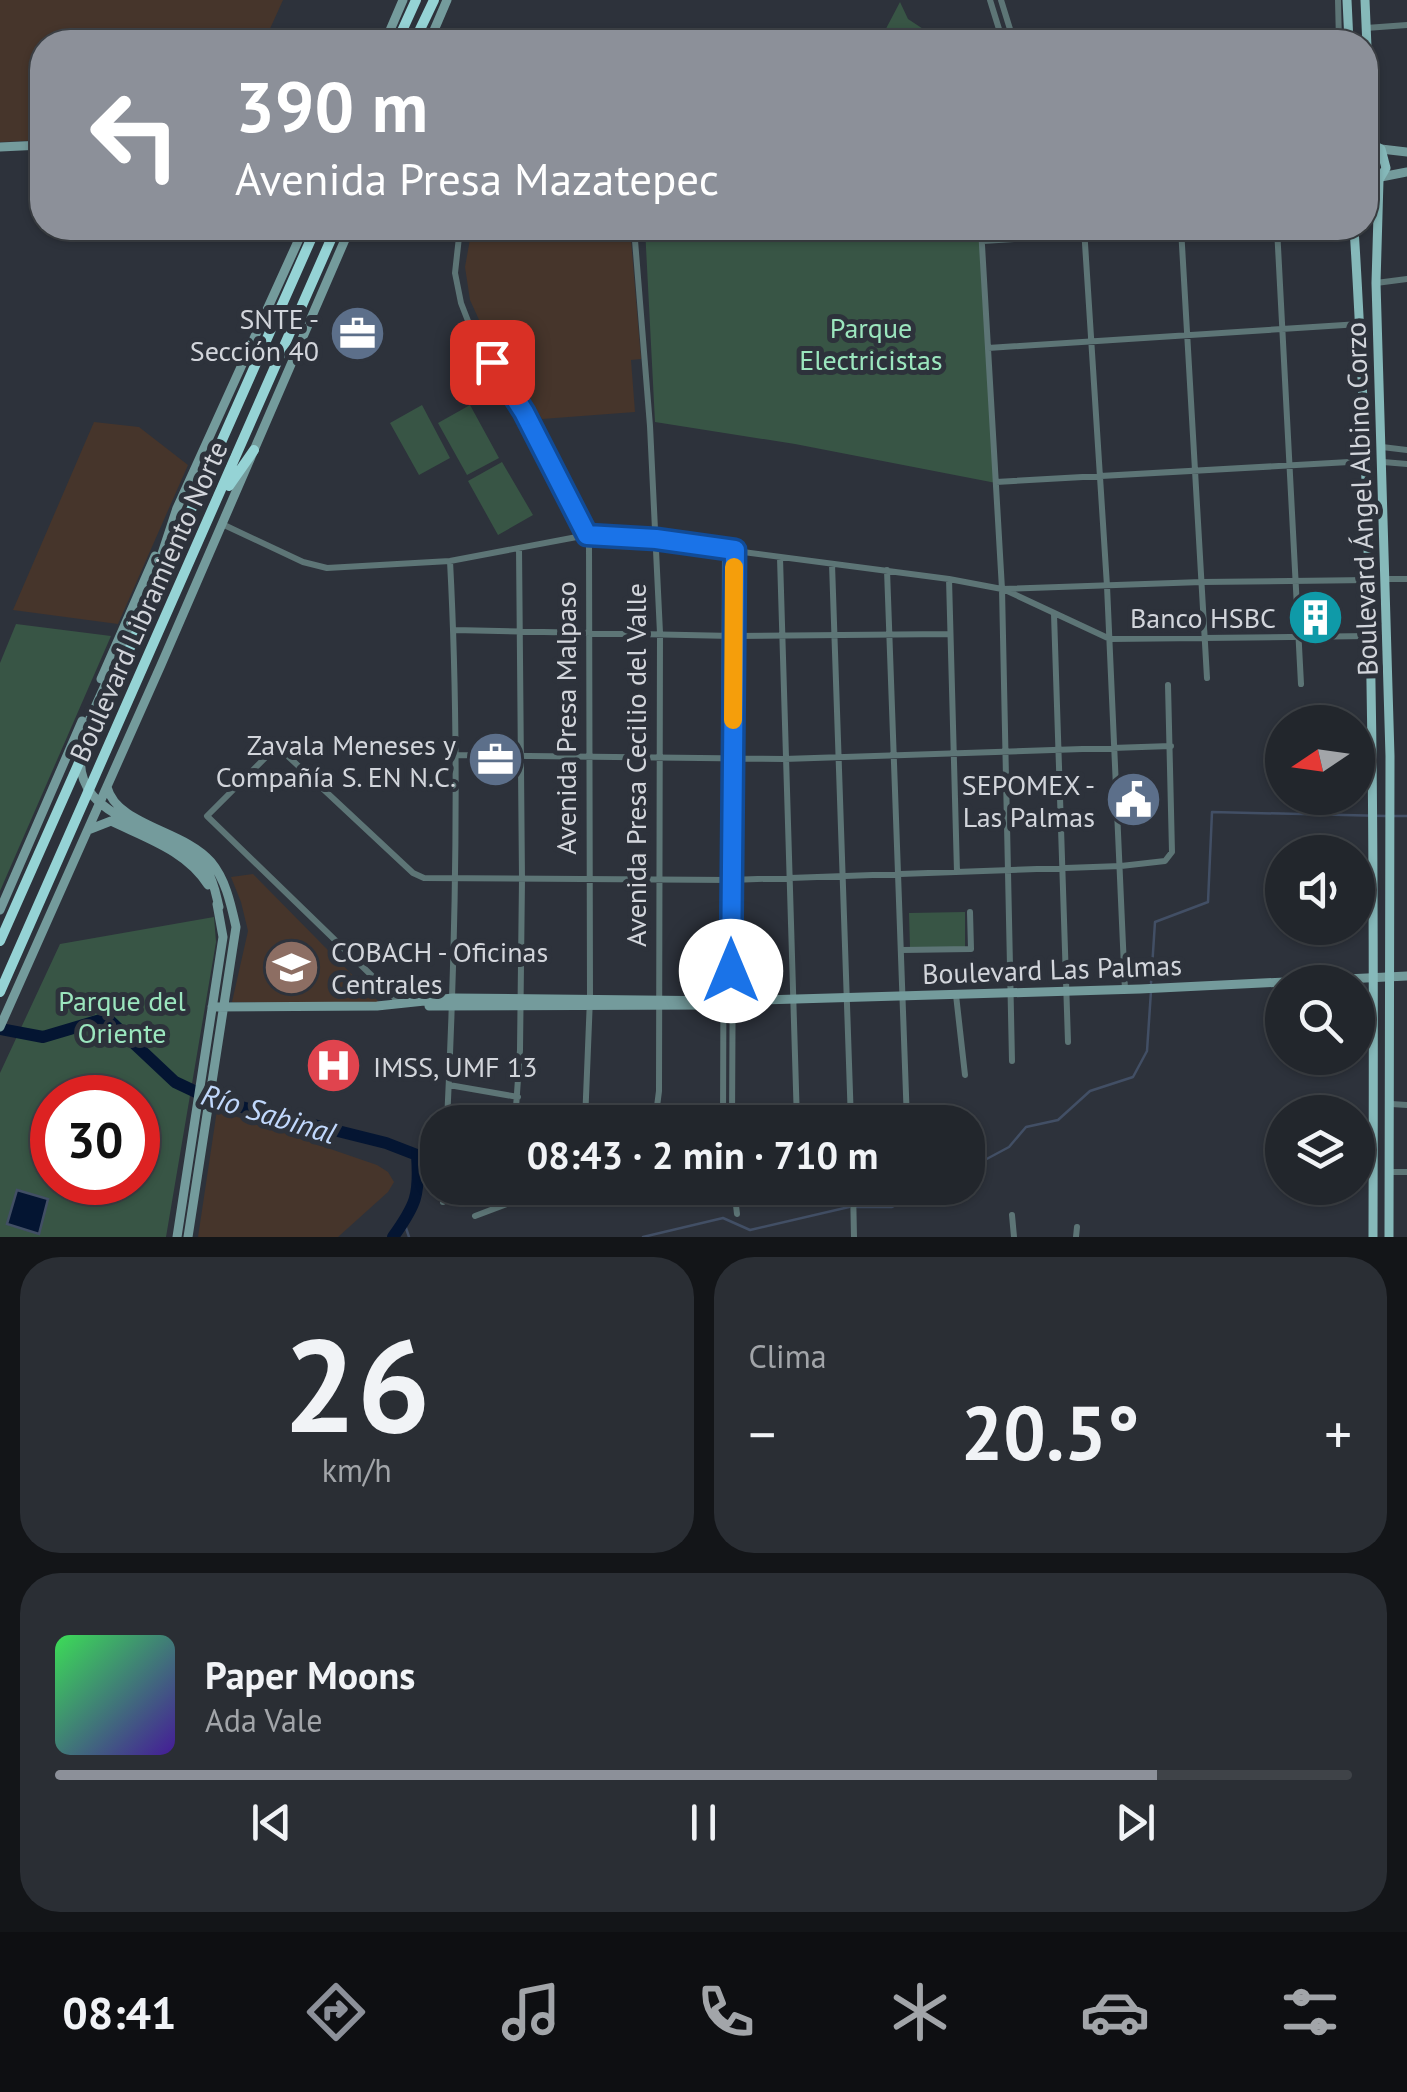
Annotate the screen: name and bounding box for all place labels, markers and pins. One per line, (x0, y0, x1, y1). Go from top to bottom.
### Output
place label: SNTE - Sección 40 (190, 300, 319, 369)
office icon: SNTE - Sección 40 (328, 304, 388, 364)
pin (450, 320, 535, 405)
building icon: Banco HSBC (1285, 587, 1345, 647)
place label: Banco HSBC (1130, 599, 1276, 636)
place label: Zavala Meneses y Compañía S. EN N.C. (216, 726, 456, 795)
office icon: Zavala Meneses y Compañía S. EN N.C. (465, 730, 525, 790)
place label: SEPOMEX - Las Palmas (962, 766, 1095, 835)
public building icon: SEPOMEX - Las Palmas (1104, 770, 1164, 830)
place label: COBACH - Oficinas Centrales (331, 933, 548, 1002)
school or university icon: COBACH - Oficinas Centrales (262, 937, 322, 997)
hospital icon: IMSS, UMF 13 (304, 1036, 364, 1096)
place label: IMSS, UMF 13 (373, 1048, 538, 1085)

